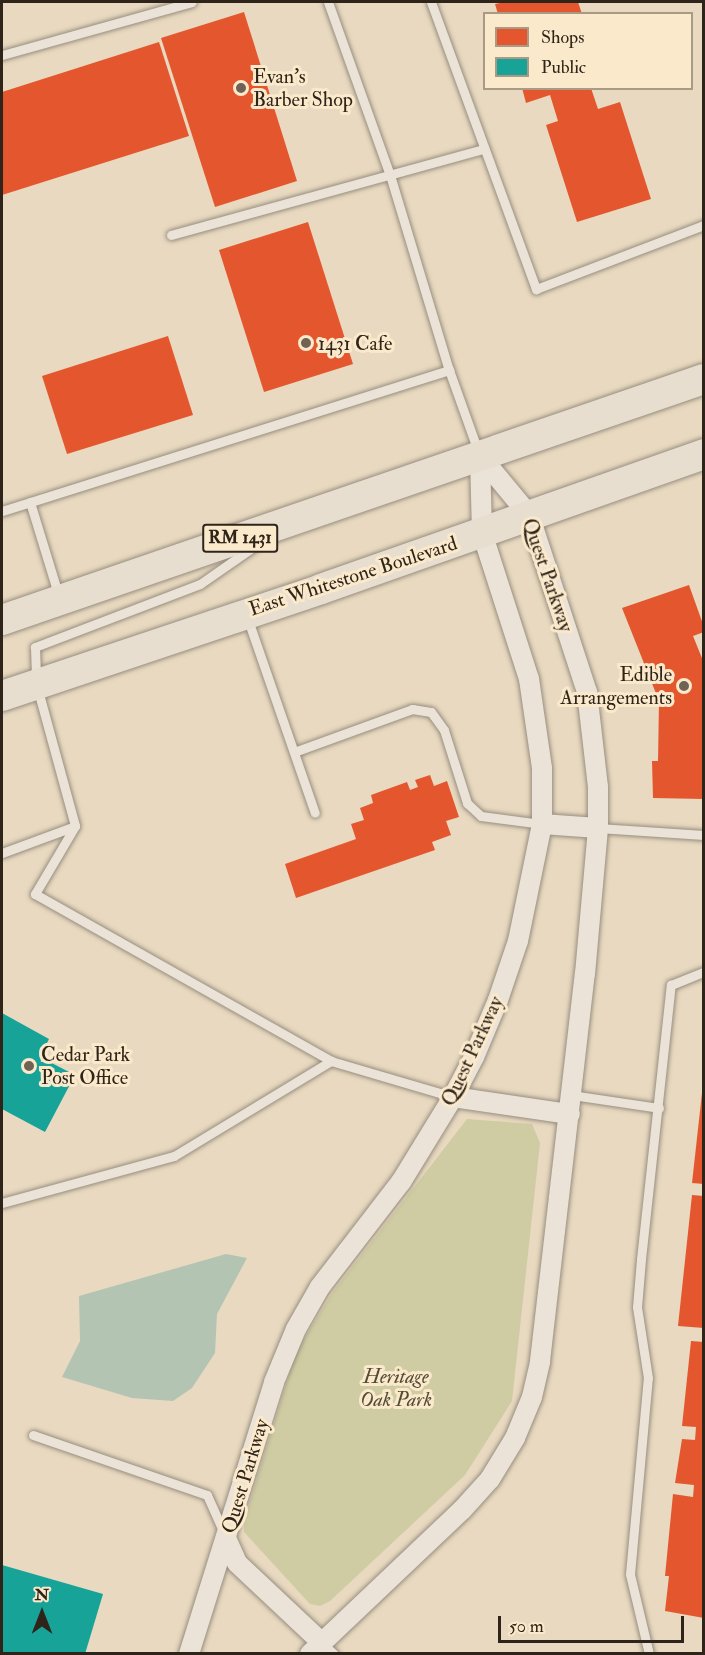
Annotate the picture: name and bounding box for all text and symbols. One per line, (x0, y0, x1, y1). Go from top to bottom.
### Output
legend (483, 12, 693, 90)
text: Shops (541, 26, 584, 49)
text: Public (541, 56, 586, 79)
place label: Evan's Barber Shop (253, 64, 353, 111)
marker: Evan's Barber Shop (234, 81, 248, 95)
place label: 1431 Cafe (318, 331, 392, 355)
marker: 1431 Cafe (299, 336, 313, 350)
street label: Quest Parkway (517, 515, 579, 635)
road number: RM 1431 (201, 523, 279, 553)
street label: East Whitestone Boulevard (246, 531, 460, 621)
place label: Edible Arrangements (560, 662, 672, 709)
marker: Edible Arrangements (677, 679, 691, 693)
street label: Quest Parkway (436, 992, 508, 1110)
place label: Cedar Park Post Office (41, 1042, 130, 1089)
marker: Cedar Park Post Office (22, 1059, 36, 1073)
park label: Heritage Oak Park (360, 1365, 432, 1412)
street label: Quest Parkway (216, 1416, 274, 1536)
north arrow (12, 1583, 72, 1643)
text: N (35, 1585, 49, 1605)
scale bar (501, 1604, 687, 1642)
text: 50 m (509, 1615, 544, 1638)

